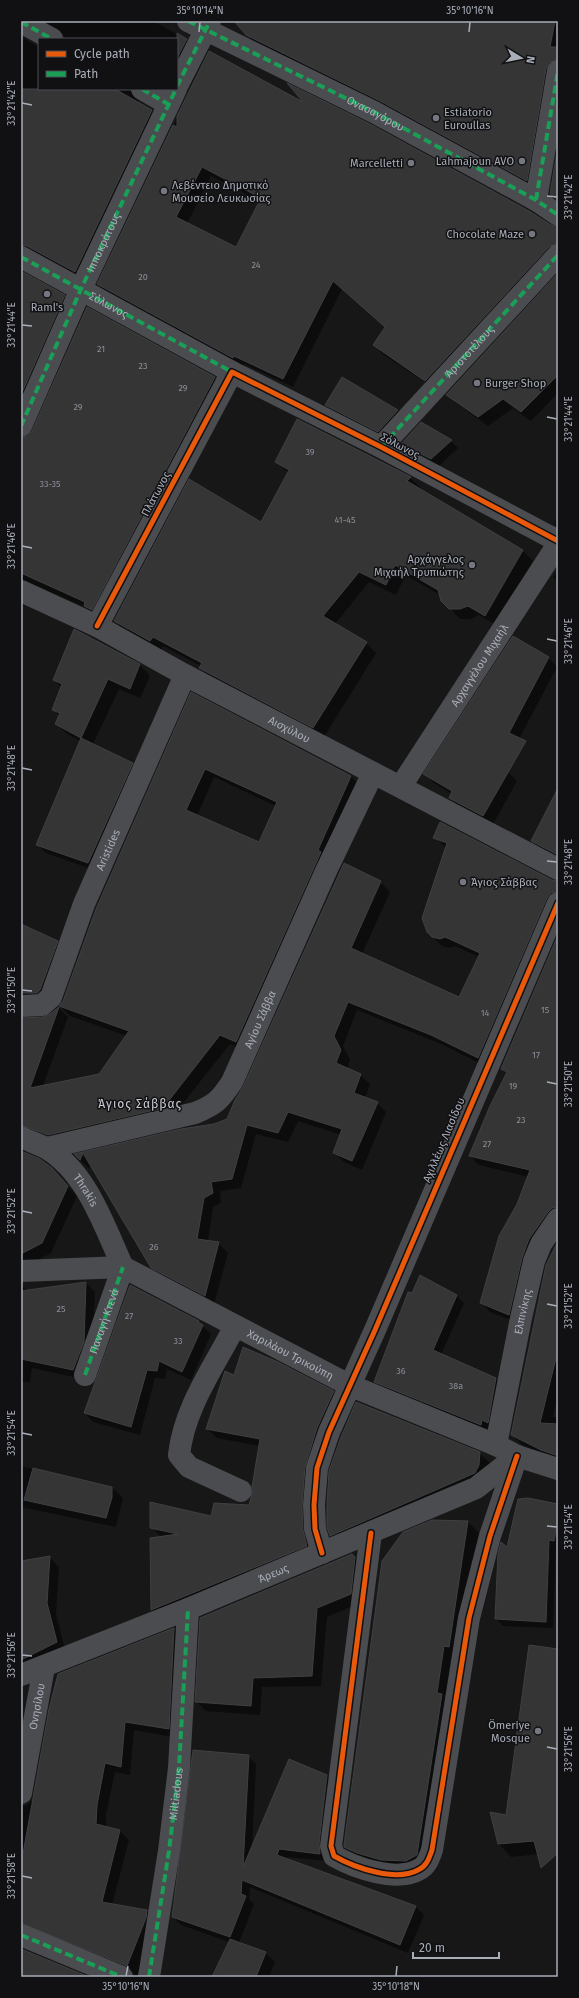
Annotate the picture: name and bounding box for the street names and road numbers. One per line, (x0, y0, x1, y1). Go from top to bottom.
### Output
street label: Ονασαγόρου (345, 93, 407, 134)
street label: Ιπποκράτους (84, 211, 123, 274)
street label: Σόλωνος (87, 289, 130, 321)
street label: Ἀριστοτέλους (442, 323, 496, 380)
street label: Σόλωνος (378, 430, 422, 462)
street label: Πλάτωνος (139, 469, 173, 519)
street label: Αρχαγγέλου Μιχαήλ (448, 621, 511, 709)
street label: Αισχύλου (266, 713, 312, 745)
street label: Aristides (93, 827, 123, 872)
street label: Αγίου Σάββα (241, 988, 279, 1050)
street label: Αχιλλέως Λιασίδου (420, 1096, 468, 1184)
street label: Thrakis (71, 1171, 101, 1209)
street label: Παναγή Κτενά (86, 1287, 122, 1356)
street label: Ελπινίκης (511, 1288, 534, 1336)
street label: Χαριλάου Τρικούπη (245, 1327, 336, 1382)
street label: Άρεως (256, 1561, 290, 1585)
street label: Ονησίλου (26, 1682, 47, 1731)
street label: Miltiadous (166, 1767, 185, 1821)

